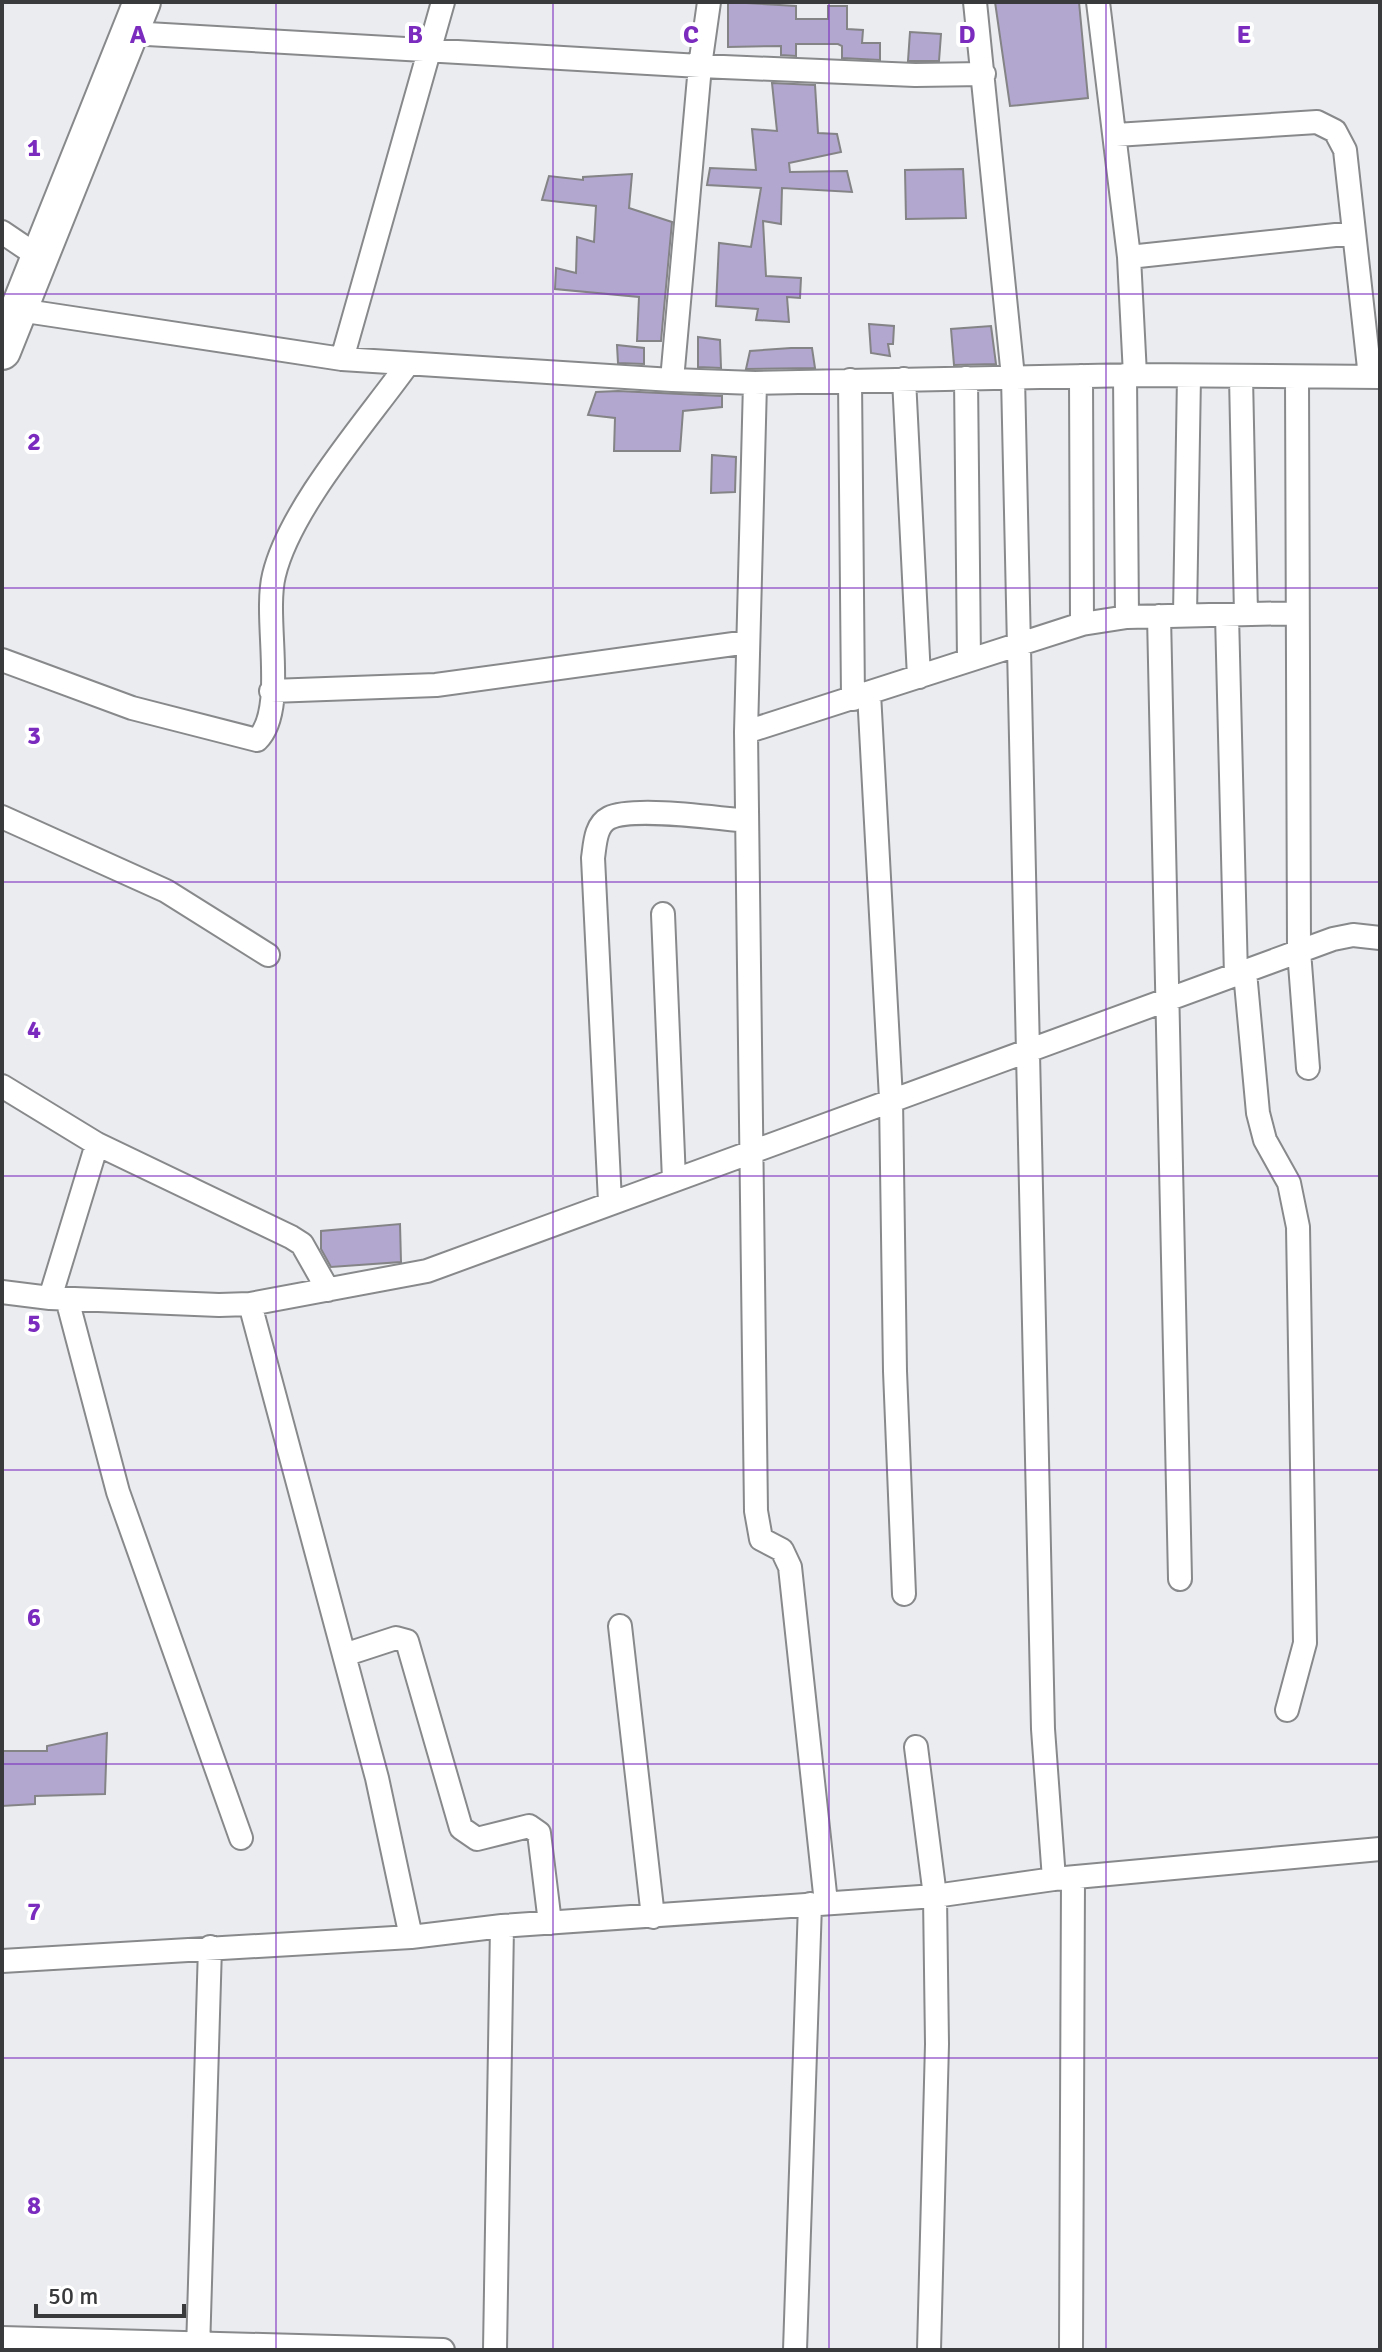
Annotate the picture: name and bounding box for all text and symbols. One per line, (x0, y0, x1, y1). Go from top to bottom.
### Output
text: A (130, 19, 147, 51)
text: B (407, 19, 423, 51)
text: C (683, 19, 699, 51)
text: D (958, 19, 976, 51)
text: E (1237, 19, 1251, 51)
text: 1 (27, 132, 41, 164)
text: 2 (27, 426, 41, 458)
text: 3 (27, 720, 41, 752)
text: 4 (27, 1014, 41, 1046)
text: 5 (27, 1308, 41, 1340)
text: 6 (27, 1602, 41, 1634)
text: 7 (27, 1896, 41, 1928)
text: 8 (27, 2190, 41, 2222)
scale bar (36, 2268, 184, 2318)
text: 50 m (48, 2281, 98, 2311)

